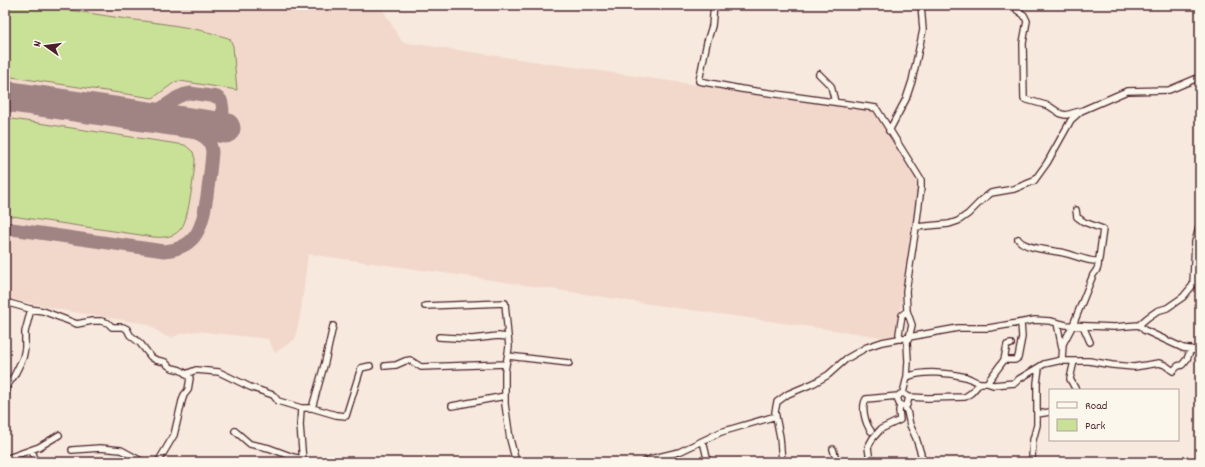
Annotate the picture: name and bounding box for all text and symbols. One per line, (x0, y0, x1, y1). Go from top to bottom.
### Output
north arrow (26, 26, 66, 66)
text: N (30, 39, 47, 49)
legend (1049, 389, 1179, 441)
text: Road (1085, 398, 1107, 415)
text: Park (1085, 418, 1106, 435)

